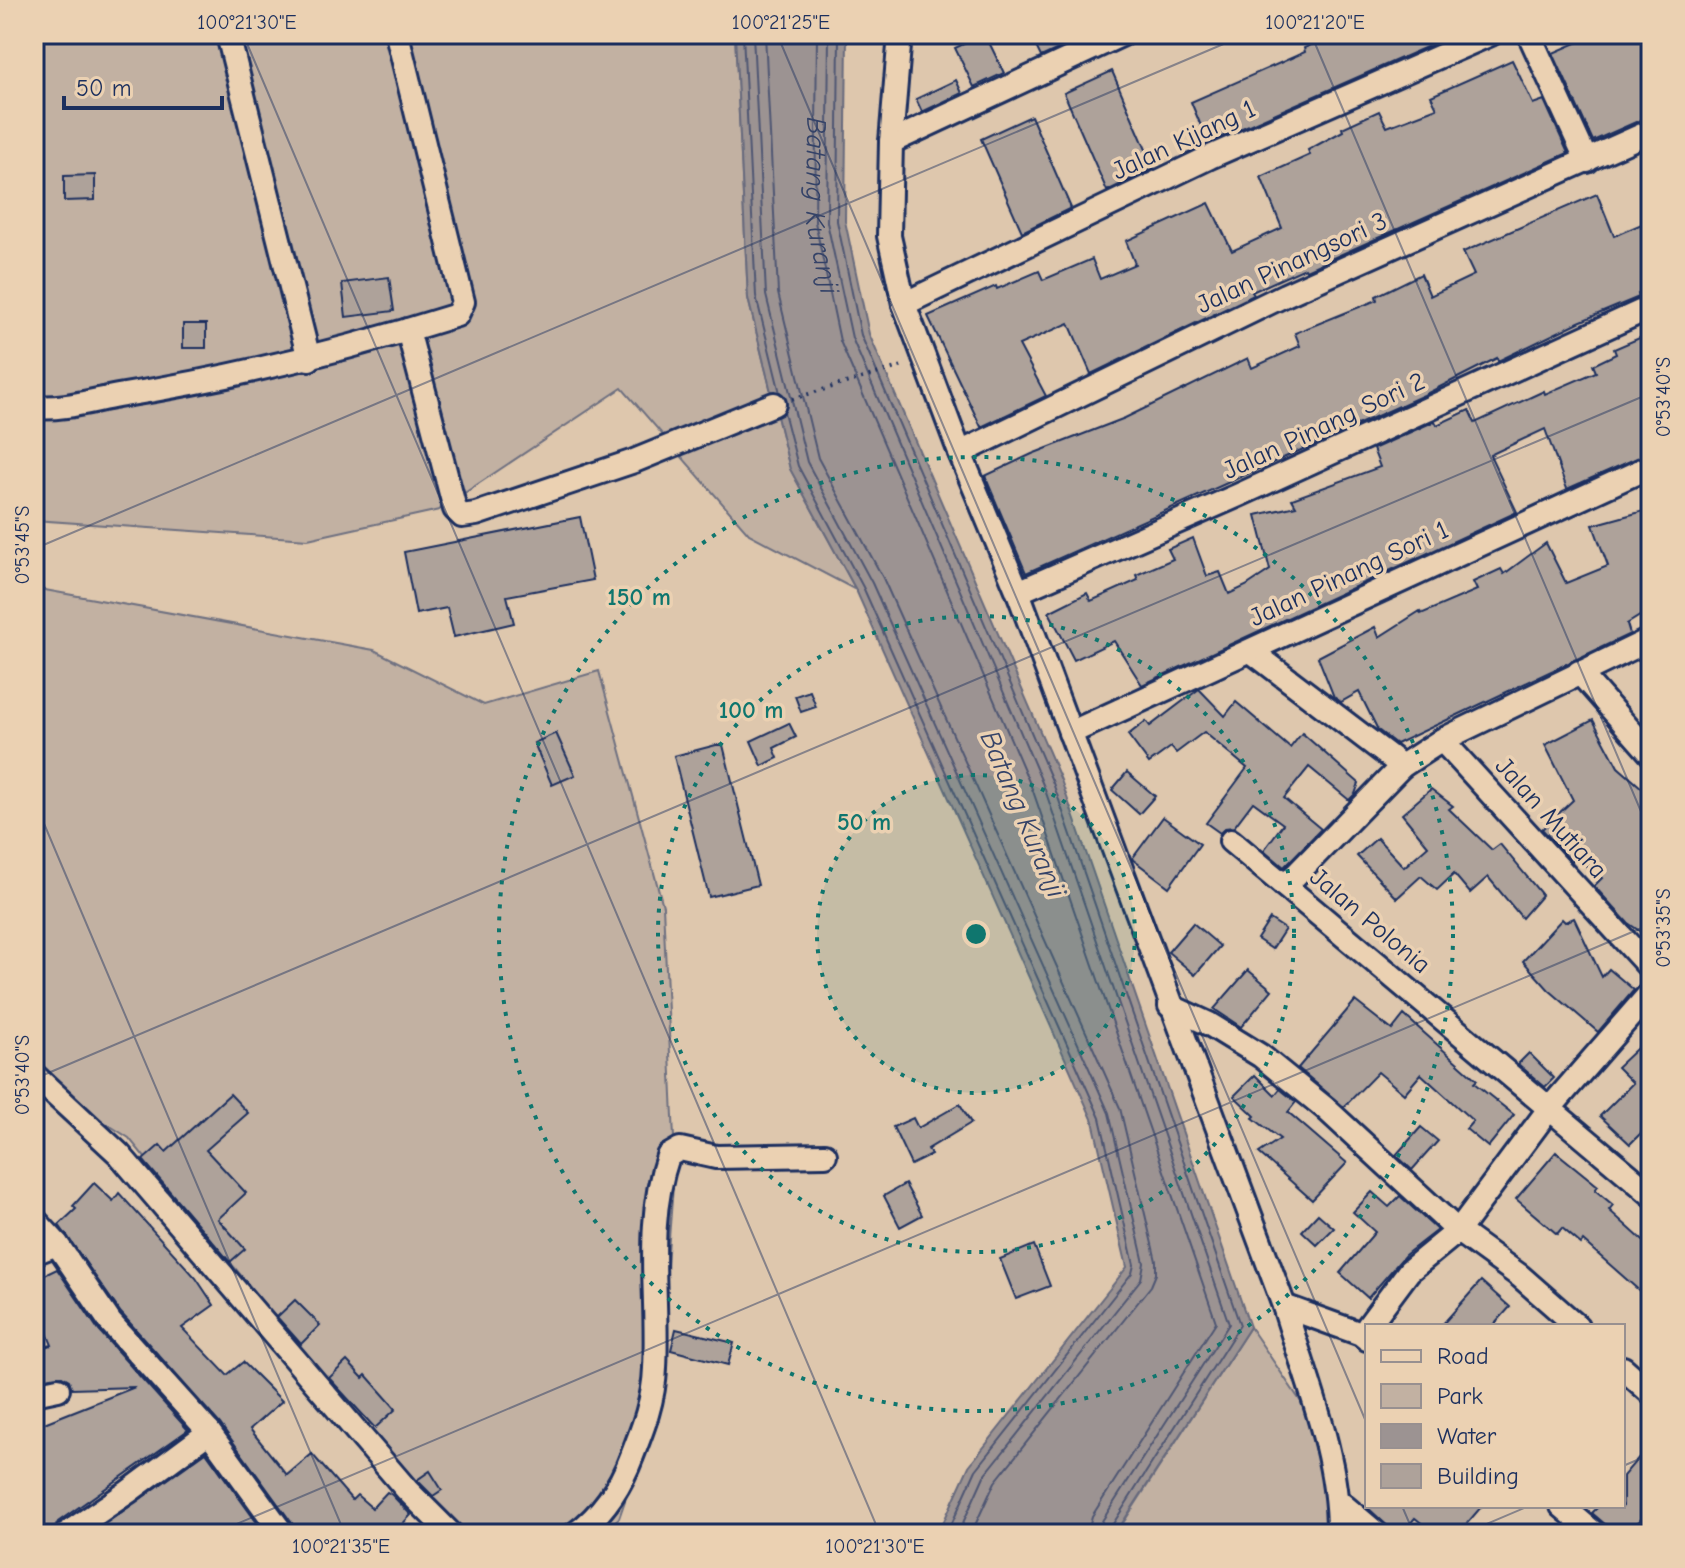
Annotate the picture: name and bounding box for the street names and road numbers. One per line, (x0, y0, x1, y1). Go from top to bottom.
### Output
street label: Jalan Kijang 1 (1108, 94, 1260, 186)
street label: Jalan Pinangsori 3 (1192, 206, 1392, 320)
street label: Jalan Pinang Sori 2 (1218, 366, 1430, 486)
street label: Jalan Pinang Sori 1 (1245, 515, 1453, 633)
street label: Jalan Mutiara (1489, 751, 1613, 885)
street label: Jalan Polonia (1304, 862, 1436, 980)

